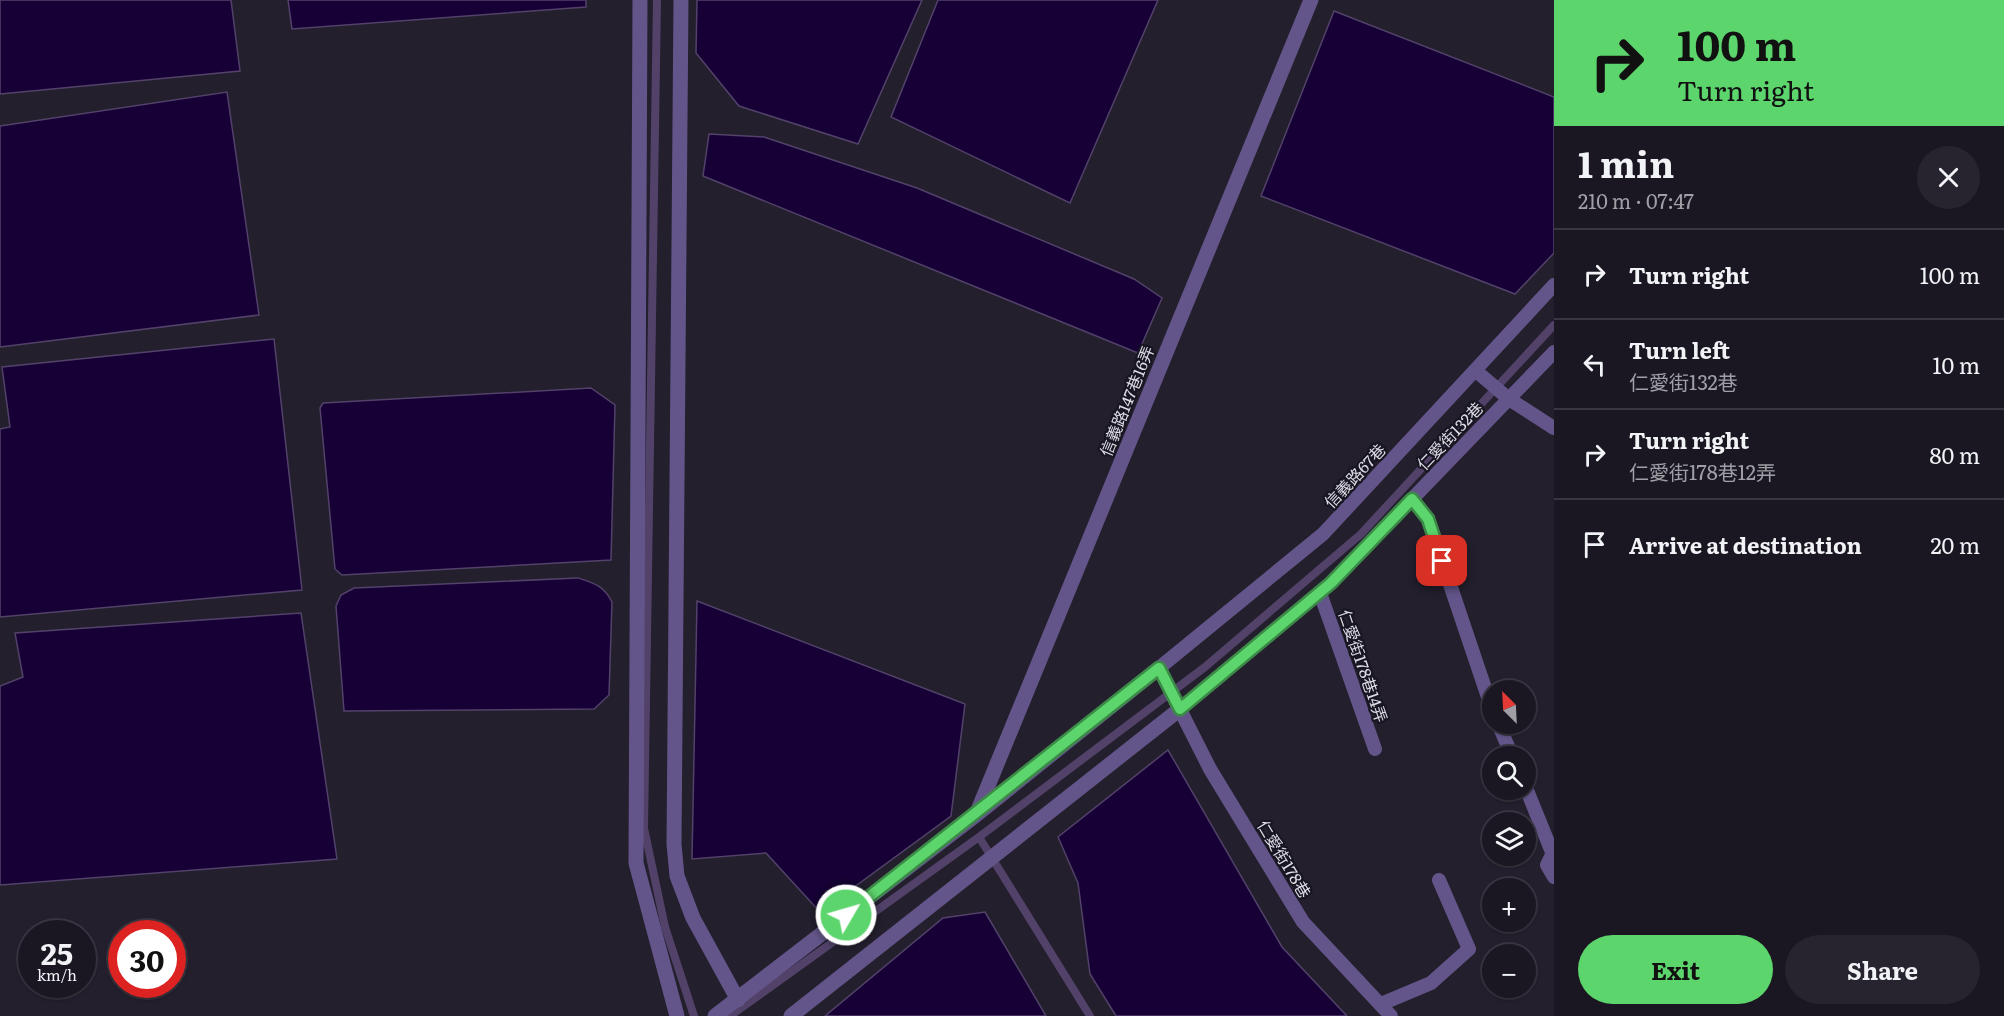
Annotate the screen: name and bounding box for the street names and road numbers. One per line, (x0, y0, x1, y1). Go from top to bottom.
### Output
street label: 信義路147巷16弄 (1093, 342, 1159, 460)
street label: 仁愛街132巷 (1410, 396, 1488, 475)
street label: 信義路67巷 (1318, 438, 1391, 513)
street label: 仁愛街178巷14弄 (1333, 606, 1394, 725)
street label: 仁愛街178巷 (1252, 815, 1318, 902)

